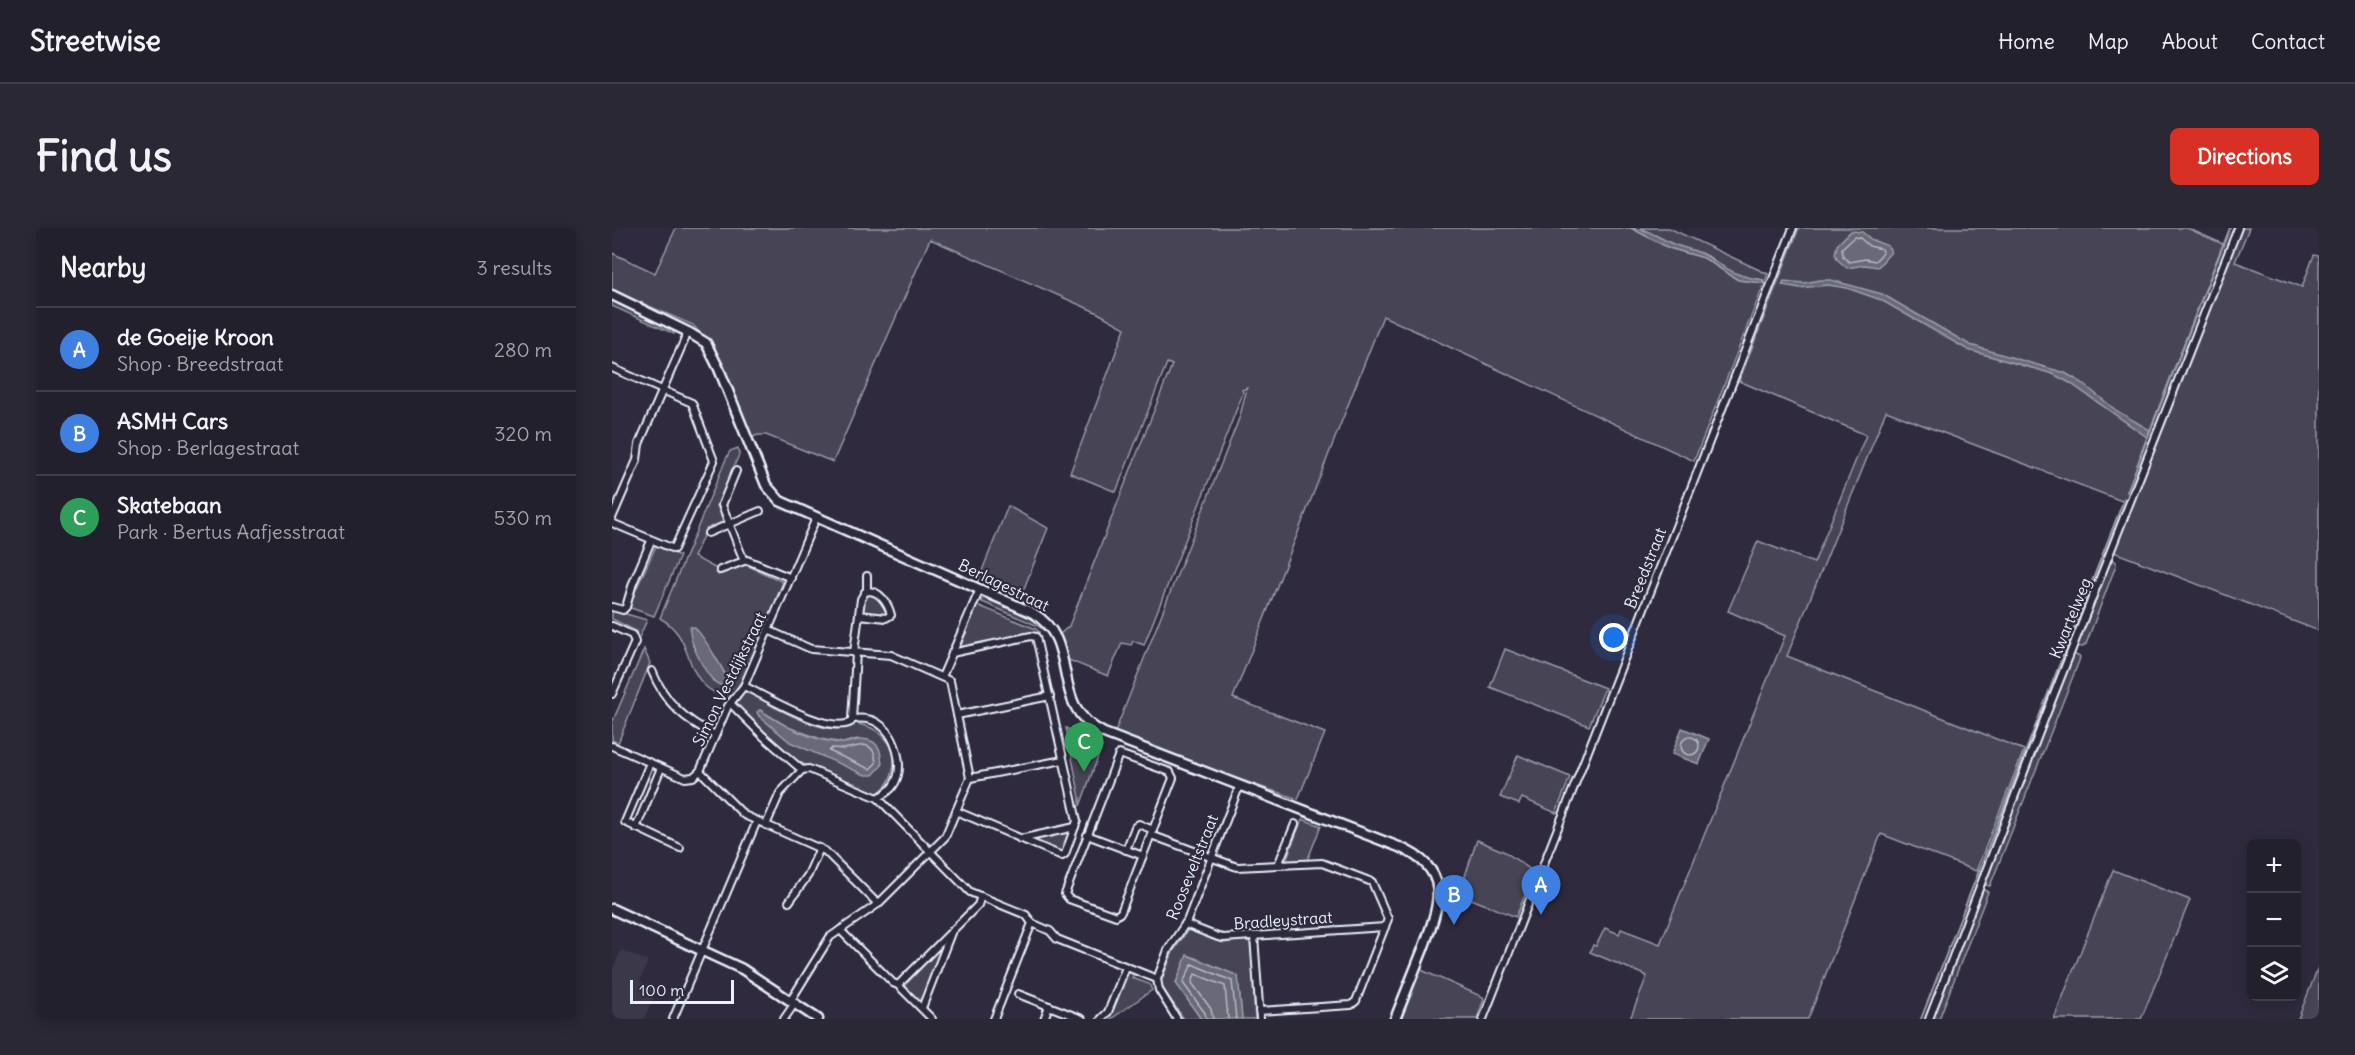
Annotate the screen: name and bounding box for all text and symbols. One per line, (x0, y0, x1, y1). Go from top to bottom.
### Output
text: Streetwise (30, 23, 161, 59)
text: Home (1998, 28, 2055, 55)
text: Map (2088, 28, 2129, 55)
text: About (2162, 28, 2218, 55)
text: Contact (2251, 28, 2325, 55)
button: Directions (2170, 128, 2319, 185)
text: Find us (36, 130, 172, 182)
text: Nearby (60, 251, 146, 284)
text: 3 results (476, 255, 552, 280)
text: de Goeije Kroon (117, 323, 274, 351)
text: A (73, 337, 86, 362)
text: 280 m (494, 337, 552, 362)
text: Shop · Breedstraat (117, 351, 284, 376)
text: ASMH Cars (117, 407, 228, 435)
text: B (73, 421, 86, 446)
text: 320 m (494, 421, 552, 446)
text: Shop · Berlagestraat (117, 435, 299, 460)
text: Skatebaan (117, 491, 222, 519)
text: C (73, 505, 86, 530)
text: 530 m (494, 505, 552, 530)
text: Park · Bertus Aafjesstraat (117, 519, 345, 544)
street label: Breedstraat (1620, 524, 1671, 612)
street label: Berlagestraat (955, 554, 1053, 616)
street label: Kwartelweg (2045, 575, 2095, 661)
street label: Simon Vestdijkstraat (688, 608, 770, 749)
your location (1599, 623, 1628, 652)
pin: C (1064, 722, 1104, 772)
street label: Rooseveltstraat (1162, 811, 1222, 923)
map controls (2247, 839, 2301, 1001)
button: + (2247, 839, 2301, 893)
pin: A (1522, 866, 1560, 915)
pin: B (1434, 876, 1474, 925)
button: − (2247, 893, 2301, 947)
street label: Bradleystraat (1233, 907, 1334, 933)
button: layers (2247, 947, 2301, 1001)
scale bar (630, 977, 734, 1004)
text: 100 m (639, 980, 684, 1000)

